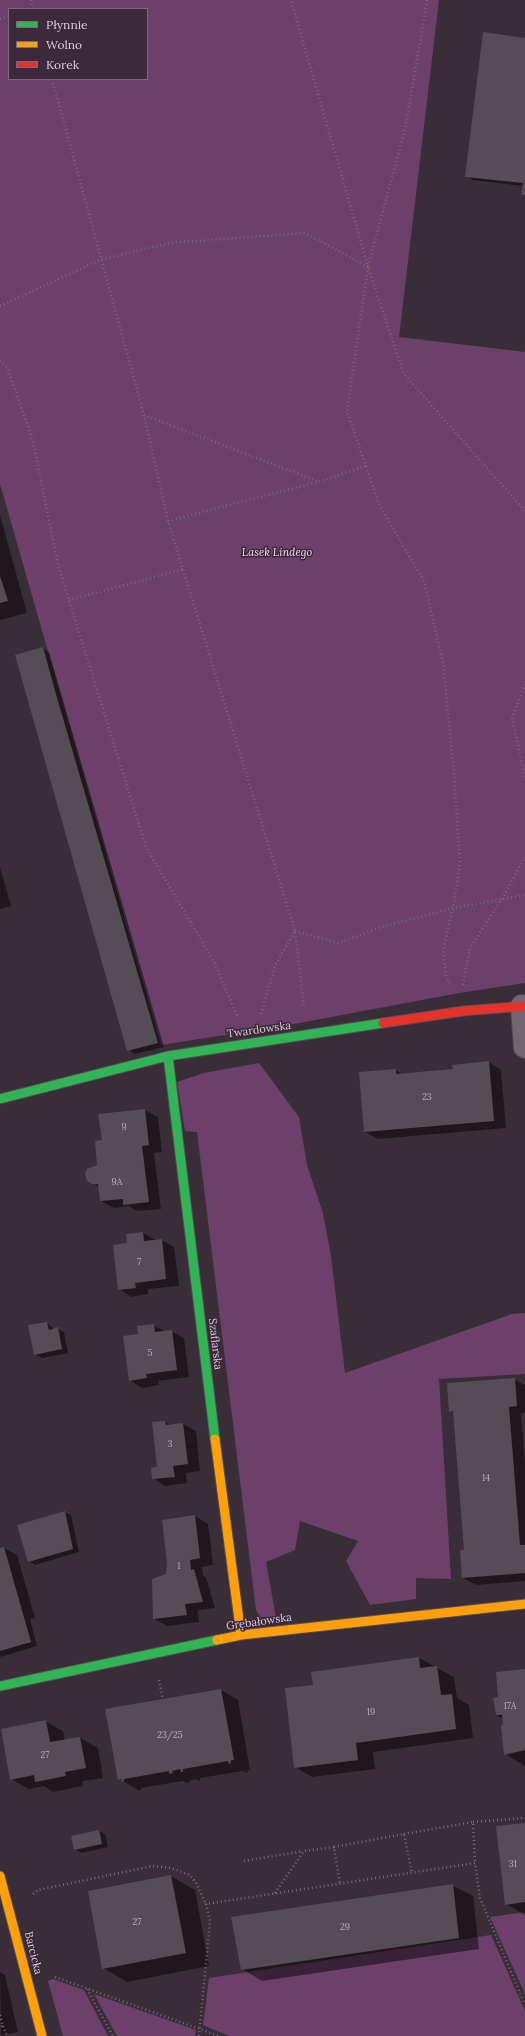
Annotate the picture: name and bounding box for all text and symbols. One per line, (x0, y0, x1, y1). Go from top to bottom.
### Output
legend (8, 8, 148, 80)
text: Płynnie (46, 17, 88, 32)
text: Wolno (46, 37, 82, 52)
text: Korek (46, 57, 79, 72)
park label: Lasek Lindego (242, 546, 312, 560)
street label: Twardowska (226, 1019, 292, 1041)
house number: 23 (422, 1092, 432, 1102)
house number: 9 (121, 1122, 127, 1132)
house number: 9A (112, 1177, 122, 1187)
house number: 7 (137, 1257, 141, 1267)
street label: Szaflarska (205, 1318, 225, 1370)
house number: 5 (148, 1348, 152, 1358)
house number: 3 (167, 1439, 173, 1449)
house number: 14 (482, 1473, 490, 1483)
house number: 1 (177, 1561, 181, 1571)
street label: Grębałowska (225, 1611, 293, 1633)
house number: 17A (504, 1701, 516, 1711)
house number: 19 (367, 1707, 375, 1717)
house number: 23/25 (157, 1730, 183, 1740)
house number: 27 (41, 1750, 49, 1760)
house number: 31 (509, 1859, 517, 1869)
house number: 27 (133, 1917, 141, 1927)
house number: 29 (340, 1922, 350, 1932)
street label: Barcicka (21, 1930, 45, 1976)

